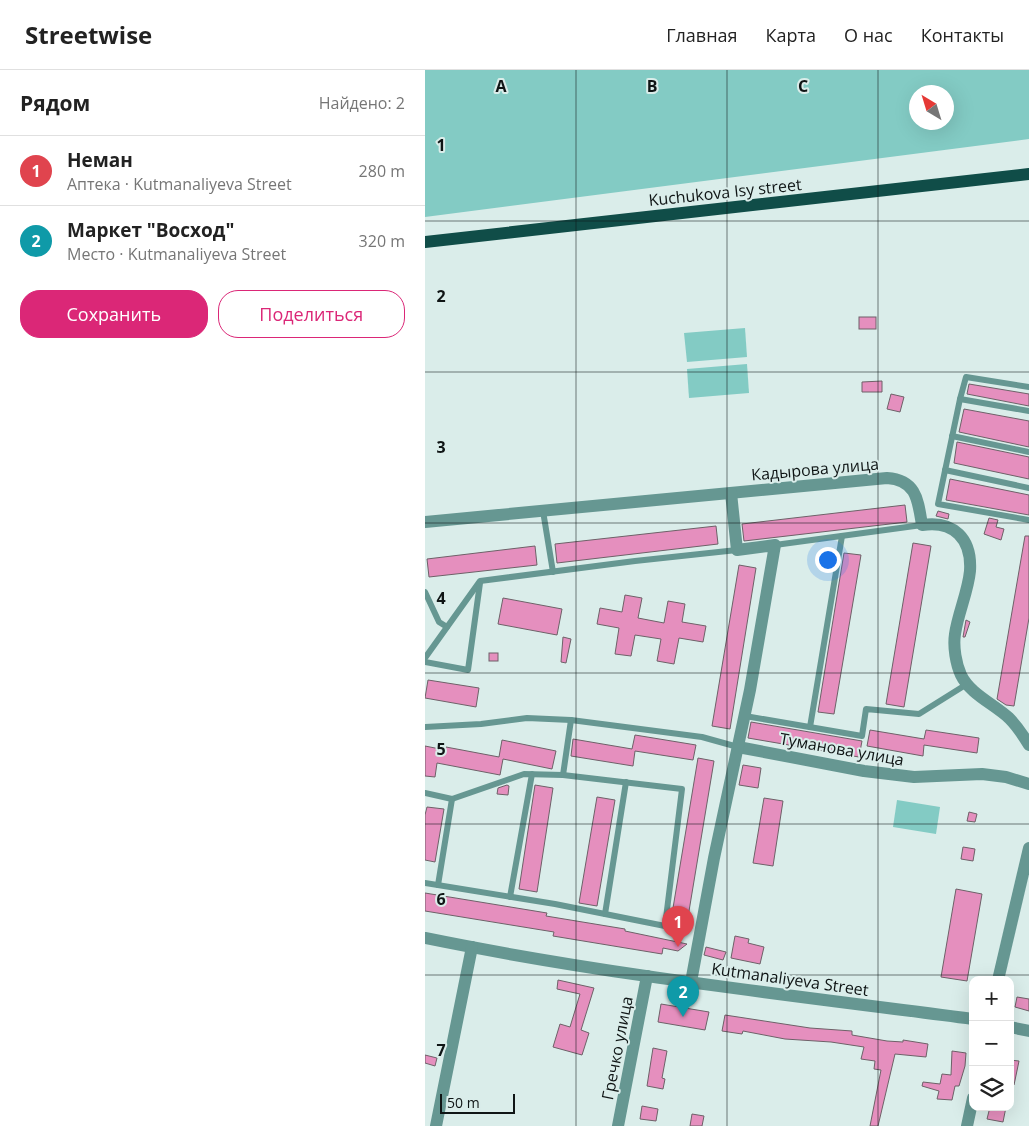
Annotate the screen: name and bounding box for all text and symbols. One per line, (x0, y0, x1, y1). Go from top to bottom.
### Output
text: Streetwise (25, 18, 152, 51)
text: Главная (666, 23, 738, 47)
text: Карта (766, 23, 816, 47)
text: О нас (844, 23, 893, 47)
text: Контакты (921, 23, 1004, 47)
text: A (495, 75, 507, 97)
text: B (647, 75, 657, 97)
text: C (798, 75, 808, 97)
north arrow (909, 85, 954, 130)
text: Рядом (20, 89, 90, 117)
text: Найдено: 2 (319, 92, 405, 114)
text: 1 (436, 134, 446, 156)
text: Неман (67, 147, 133, 173)
text: 1 (31, 160, 41, 182)
text: 280 m (359, 160, 405, 182)
text: Аптека · Kutmanaliyeva Street (67, 173, 292, 195)
street label: Kuchukova Isy street (647, 173, 803, 211)
text: Маркет "Восход" (67, 217, 234, 243)
text: 2 (31, 230, 41, 252)
text: 320 m (359, 230, 405, 252)
text: Место · Kutmanaliyeva Street (67, 243, 286, 265)
text: 2 (436, 285, 446, 307)
button: Сохранить (20, 290, 208, 338)
button: Поделиться (218, 290, 405, 338)
text: 3 (436, 436, 446, 458)
street label: Кадырова улица (750, 452, 880, 486)
your location (815, 547, 841, 573)
text: 4 (436, 587, 446, 609)
street label: Туманова улица (778, 727, 906, 771)
text: 5 (436, 738, 446, 760)
text: 6 (436, 888, 446, 910)
pin: 1 (662, 906, 694, 947)
street label: Kutmanaliyeva Street (710, 957, 870, 1001)
pin: 2 (667, 976, 699, 1017)
map controls (969, 976, 1014, 1111)
button: + (969, 976, 1014, 1021)
street label: Гречко улица (596, 994, 638, 1102)
button: − (969, 1021, 1014, 1066)
text: 7 (436, 1039, 446, 1061)
button: layers (969, 1066, 1014, 1111)
scale bar (440, 1091, 515, 1114)
text: 50 m (447, 1093, 480, 1112)

